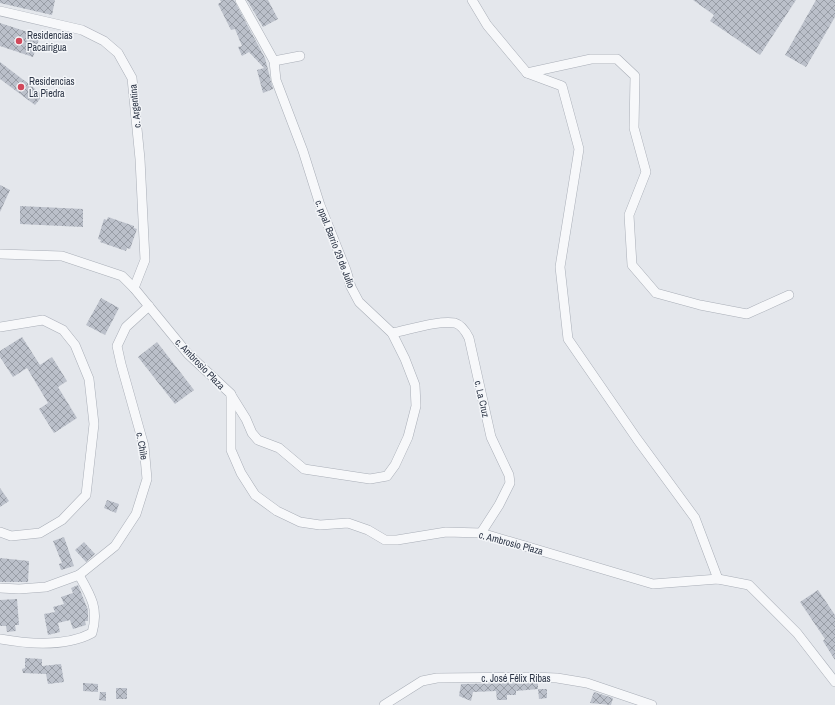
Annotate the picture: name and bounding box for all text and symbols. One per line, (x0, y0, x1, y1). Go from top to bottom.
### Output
place label: Residencias Pacairigua (27, 29, 73, 54)
marker: Residencias Pacairigua (14, 36, 24, 46)
place label: Residencias La Piedra (29, 75, 75, 100)
marker: Residencias La Piedra (16, 82, 26, 92)
street label: c. Argentina (126, 83, 144, 128)
street label: c. ppal. Barrio 29 de Julio (312, 198, 358, 290)
street label: c. Ambrosio Plaza (172, 336, 228, 393)
street label: c. La Cruz (471, 379, 493, 419)
street label: c. Chile (133, 431, 151, 461)
street label: c. Ambrosio Plaza (477, 528, 545, 558)
street label: c. José Félix Ribas (481, 672, 551, 685)

